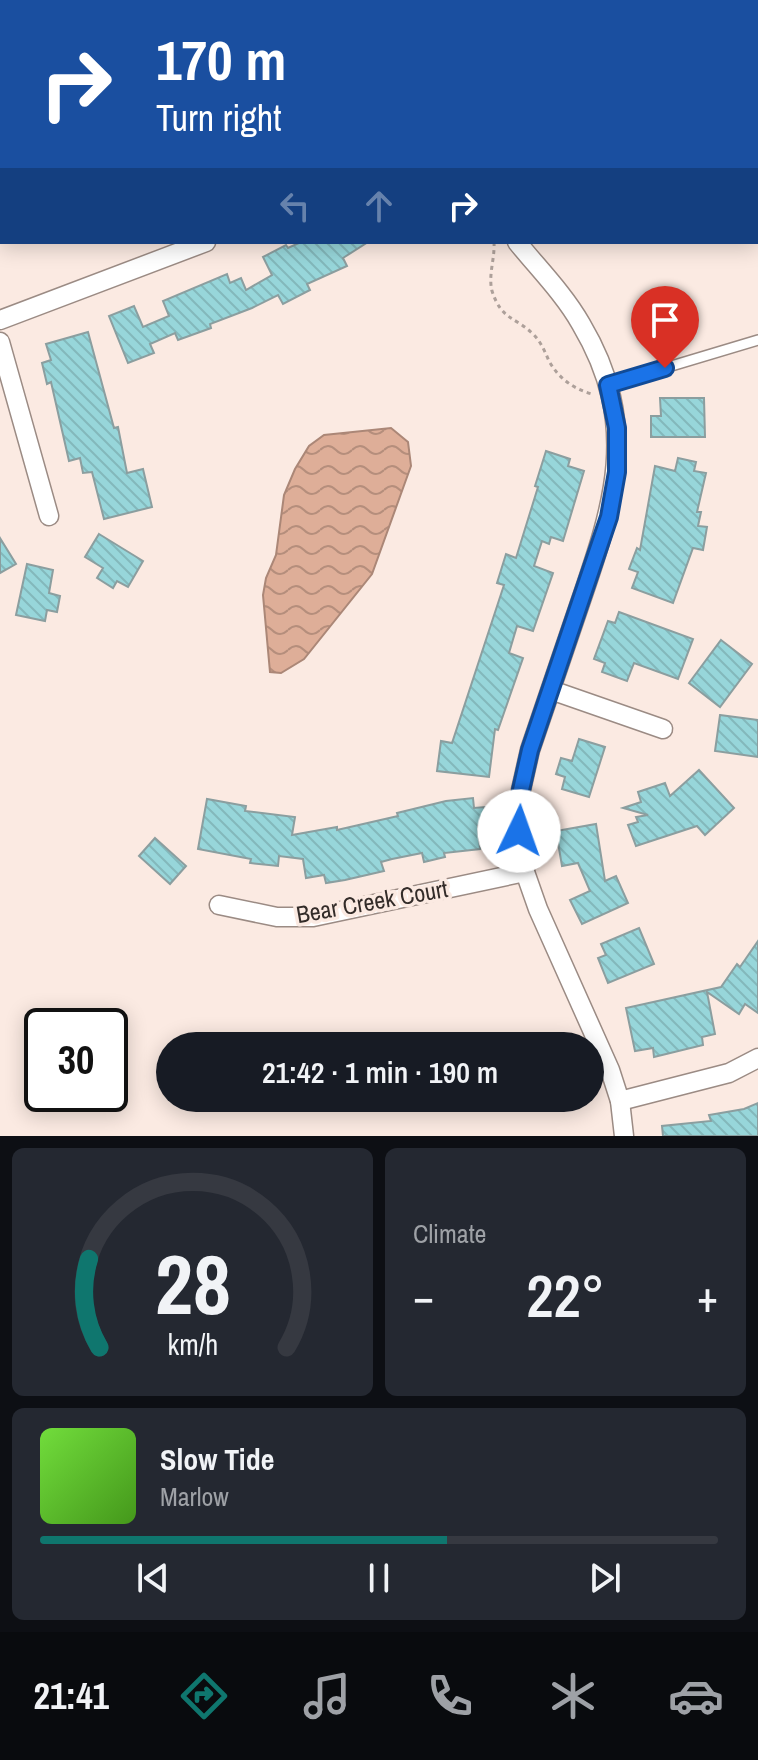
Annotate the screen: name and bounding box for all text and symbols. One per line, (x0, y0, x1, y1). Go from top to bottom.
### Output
text: 170 m (156, 22, 286, 97)
icon: right (24, 32, 128, 136)
text: Turn right (156, 94, 281, 142)
icon: left (273, 184, 317, 228)
icon: ahead (357, 184, 401, 228)
icon: right (441, 184, 485, 228)
pin (631, 286, 699, 368)
icon: arrive (643, 298, 687, 342)
position arrow (477, 789, 561, 873)
street label: Bear Creek Court (294, 872, 451, 930)
speed limit sign: 30 (24, 1008, 128, 1112)
text: 21:42 · 1 min · 190 m (262, 1052, 498, 1092)
text: Climate (413, 1216, 486, 1251)
text: 28 (155, 1228, 230, 1340)
text: 22° (526, 1255, 605, 1336)
text: − (413, 1266, 434, 1326)
text: + (697, 1266, 718, 1326)
text: km/h (167, 1325, 218, 1364)
text: Slow Tide (160, 1439, 274, 1479)
text: Marlow (160, 1479, 229, 1514)
icon: previous (131, 1556, 175, 1600)
icon: pause (357, 1556, 401, 1600)
icon: next (583, 1556, 627, 1600)
icon: directions (176, 1668, 232, 1724)
icon: music (299, 1668, 355, 1724)
icon: phone (422, 1668, 478, 1724)
icon: climate (545, 1668, 601, 1724)
icon: car (668, 1668, 724, 1724)
text: 21:41 (34, 1672, 109, 1720)

